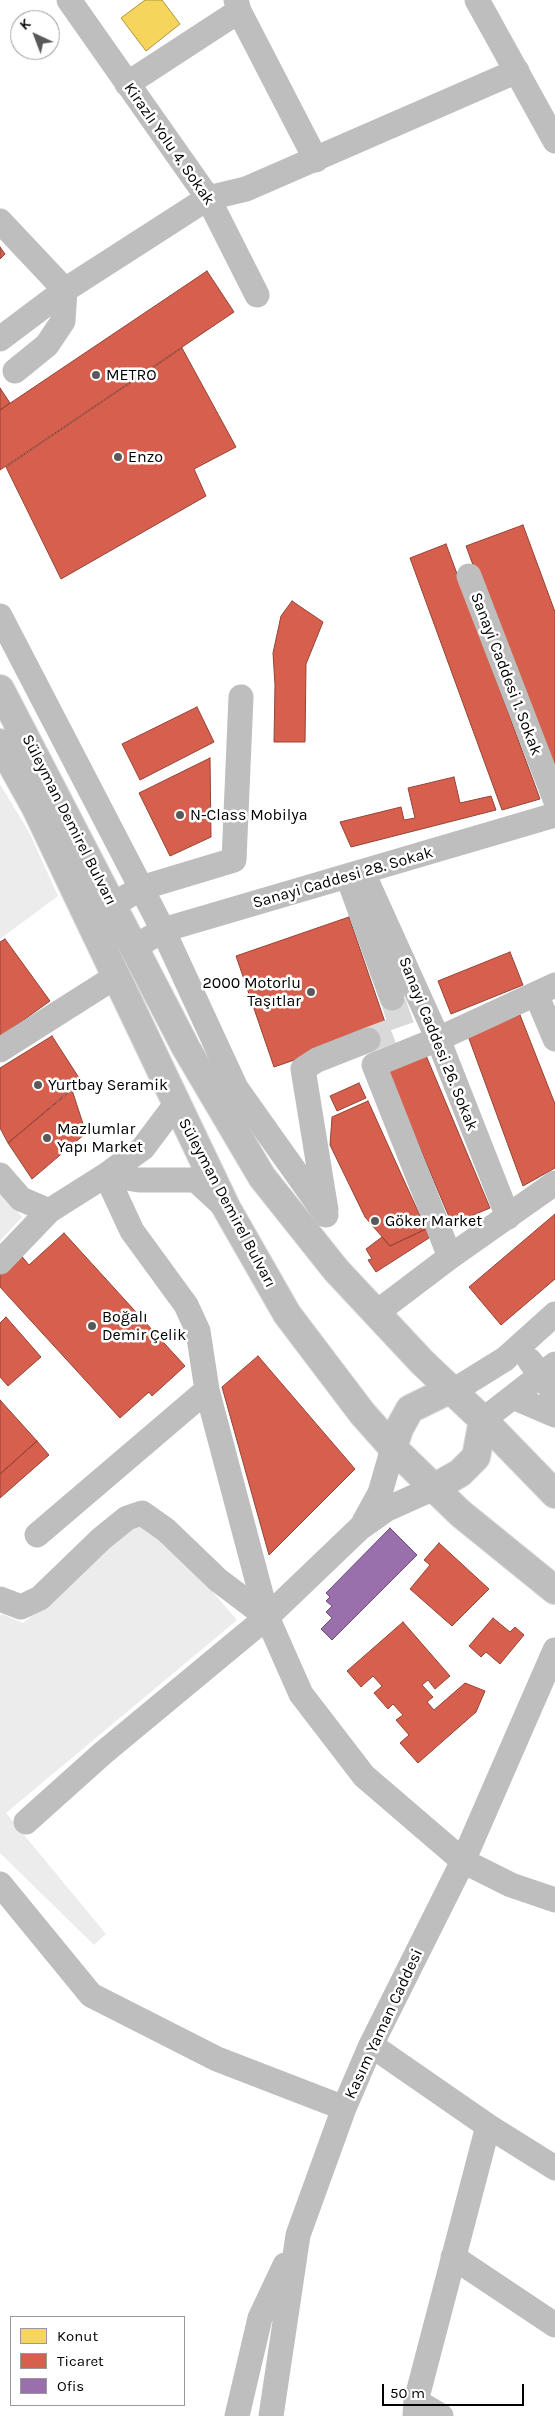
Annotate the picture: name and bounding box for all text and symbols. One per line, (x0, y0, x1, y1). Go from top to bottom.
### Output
north arrow (10, 10, 60, 60)
text: K (16, 15, 34, 34)
street label: Kirazlı Yolu 4. Sokak (120, 79, 218, 209)
place label: METRO (106, 365, 157, 385)
marker: METRO (90, 369, 102, 381)
place label: Enzo (128, 447, 163, 467)
marker: Enzo (112, 451, 124, 463)
street label: Sanayi Caddesi 1. Sokak (466, 590, 546, 758)
street label: Süleyman Demirel Bulvarı (18, 731, 120, 909)
place label: N-Class Mobilya (190, 805, 308, 825)
marker: N-Class Mobilya (174, 809, 186, 821)
street label: Sanayi Caddesi 28. Sokak (251, 843, 435, 913)
street label: Sanayi Caddesi 26. Sokak (394, 954, 482, 1134)
place label: 2000 Motorlu Taşıtlar (202, 973, 301, 1011)
marker: 2000 Motorlu Taşıtlar (305, 986, 317, 998)
place label: Yurtbay Seramik (48, 1075, 168, 1095)
marker: Yurtbay Seramik (32, 1079, 44, 1091)
street label: Süleyman Demirel Bulvarı (174, 1115, 280, 1291)
place label: Mazlumlar Yapı Market (57, 1119, 143, 1157)
marker: Mazlumlar Yapı Market (41, 1132, 53, 1144)
place label: Göker Market (385, 1211, 482, 1231)
marker: Göker Market (369, 1215, 381, 1227)
place label: Boğalı Demir Çelik (102, 1307, 186, 1345)
marker: Boğalı Demir Çelik (86, 1320, 98, 1332)
street label: Kasım Yaman Caddesi (341, 1946, 427, 2102)
legend (10, 2316, 185, 2406)
text: Konut (57, 2327, 98, 2345)
text: Ticaret (57, 2352, 104, 2370)
scale bar (385, 2374, 528, 2406)
text: Ofis (57, 2377, 84, 2395)
text: 50 m (390, 2384, 425, 2402)

